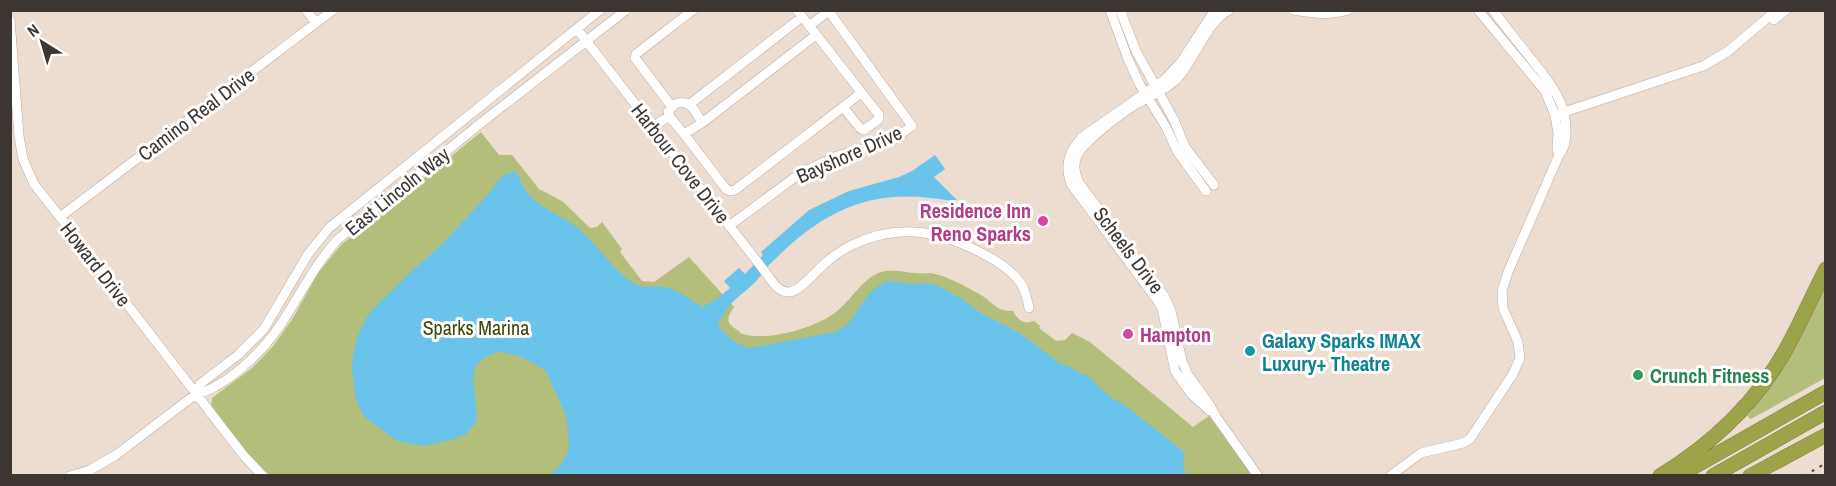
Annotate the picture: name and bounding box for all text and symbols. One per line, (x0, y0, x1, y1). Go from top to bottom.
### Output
north arrow (12, 12, 72, 72)
text: N (23, 18, 43, 42)
street label: Camino Real Drive (132, 61, 260, 167)
street label: Harbour Cove Drive (625, 97, 737, 229)
street label: Bayshore Drive (792, 119, 906, 189)
street label: East Lincoln Way (339, 140, 455, 241)
place label: Residence Inn Reno Sparks (920, 197, 1031, 247)
street label: Scheels Drive (1087, 201, 1171, 299)
marker: Residence Inn Reno Sparks (1036, 214, 1050, 228)
street label: Howard Drive (55, 216, 137, 312)
park label: Sparks Marina (423, 314, 529, 341)
place label: Hampton (1140, 321, 1211, 348)
marker: Hampton (1121, 327, 1135, 341)
place label: Galaxy Sparks IMAX Luxury+ Theatre (1262, 327, 1421, 377)
marker: Galaxy Sparks IMAX Luxury+ Theatre (1243, 344, 1257, 358)
place label: Crunch Fitness (1650, 362, 1769, 389)
marker: Crunch Fitness (1631, 368, 1645, 382)

